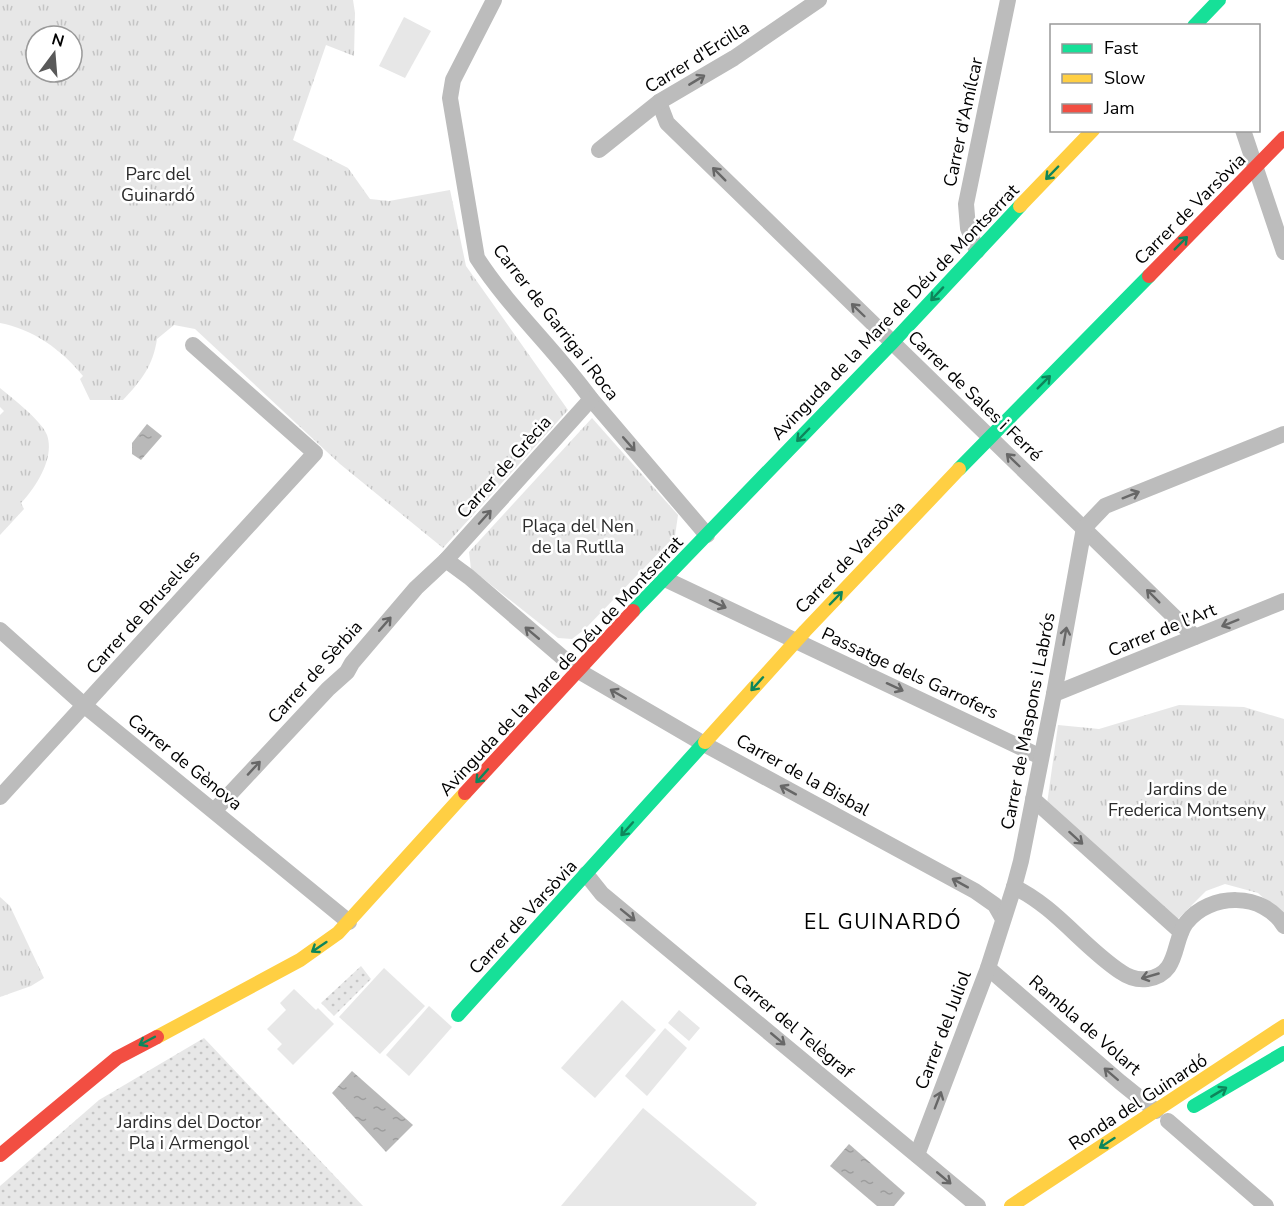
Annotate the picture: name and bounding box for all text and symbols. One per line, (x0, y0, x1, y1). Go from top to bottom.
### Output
street label: Carrer d'Ercilla (640, 15, 754, 99)
north arrow (24, 24, 84, 84)
legend (1050, 24, 1260, 132)
text: N (49, 28, 67, 53)
text: Fast (1104, 36, 1139, 60)
street label: Carrer d'Amílcar (938, 55, 989, 189)
text: Slow (1104, 66, 1145, 90)
one-way arrow (688, 74, 705, 86)
text: Jam (1103, 96, 1135, 120)
street label: Carrer de Varsòvia (1129, 148, 1251, 270)
park label: Parc del Guinardó (121, 162, 195, 207)
one-way arrow (1045, 165, 1059, 180)
one-way arrow (711, 166, 726, 181)
street label: Avinguda de la Mare de Déu de Montserrat (766, 178, 1025, 445)
one-way arrow (1174, 236, 1189, 251)
street label: Carrer de Garriga i Roca (487, 239, 625, 405)
one-way arrow (930, 286, 944, 301)
one-way arrow (851, 303, 866, 317)
street label: Carrer de Sales i Ferré (902, 325, 1048, 467)
one-way arrow (1037, 374, 1052, 389)
street label: Carrer de Grècia (451, 410, 557, 524)
one-way arrow (795, 428, 810, 443)
one-way arrow (622, 436, 636, 451)
one-way arrow (1006, 453, 1021, 467)
one-way arrow (1122, 489, 1140, 500)
street label: Carrer de Varsòvia (790, 495, 910, 619)
one-way arrow (478, 510, 492, 525)
park label: Plaça del Nen de la Rutlla (522, 514, 634, 559)
street label: Avinguda de la Mare de Déu de Montserrat (434, 530, 689, 801)
street label: Carrer de Brusel·les (81, 545, 205, 679)
one-way arrow (1146, 589, 1161, 603)
one-way arrow (829, 591, 844, 606)
street label: Carrer de l'Art (1104, 597, 1220, 663)
one-way arrow (709, 599, 727, 611)
street label: Carrer de Maspons i Labrós (995, 610, 1061, 832)
street label: Carrer de Sèrbia (262, 615, 368, 729)
one-way arrow (378, 617, 392, 632)
one-way arrow (1221, 618, 1239, 629)
street label: Passatge dels Garrofers (818, 621, 1002, 725)
one-way arrow (525, 626, 540, 640)
one-way arrow (1059, 627, 1070, 647)
one-way arrow (750, 676, 764, 691)
one-way arrow (885, 682, 903, 694)
one-way arrow (610, 688, 628, 699)
street label: Carrer de Gènova (123, 708, 247, 816)
street label: Carrer de la Bisbal (732, 728, 875, 822)
one-way arrow (247, 761, 261, 776)
one-way arrow (475, 768, 489, 783)
park label: Jardins de Frederica Montseny (1108, 777, 1267, 822)
one-way arrow (780, 784, 798, 795)
one-way arrow (620, 821, 634, 836)
one-way arrow (1068, 831, 1083, 845)
street label: Carrer de Varsòvia (464, 855, 582, 979)
one-way arrow (952, 877, 969, 889)
one-way arrow (620, 908, 635, 922)
district label: EL GUINARDÓ (804, 908, 962, 936)
one-way arrow (311, 941, 327, 953)
street label: Carrer del Juliol (909, 966, 977, 1093)
street label: Carrer del Telègraf (727, 968, 859, 1084)
street label: Rambla de Volart (1024, 970, 1147, 1081)
one-way arrow (1141, 971, 1160, 982)
one-way arrow (770, 1033, 786, 1046)
one-way arrow (139, 1036, 157, 1047)
street label: Ronda del Guinardó (1064, 1048, 1212, 1156)
one-way arrow (1103, 1067, 1118, 1081)
one-way arrow (1210, 1085, 1227, 1098)
one-way arrow (933, 1091, 944, 1110)
park label: Jardins del Doctor Pla i Armengol (116, 1110, 262, 1155)
one-way arrow (1099, 1137, 1116, 1149)
one-way arrow (936, 1171, 952, 1184)

